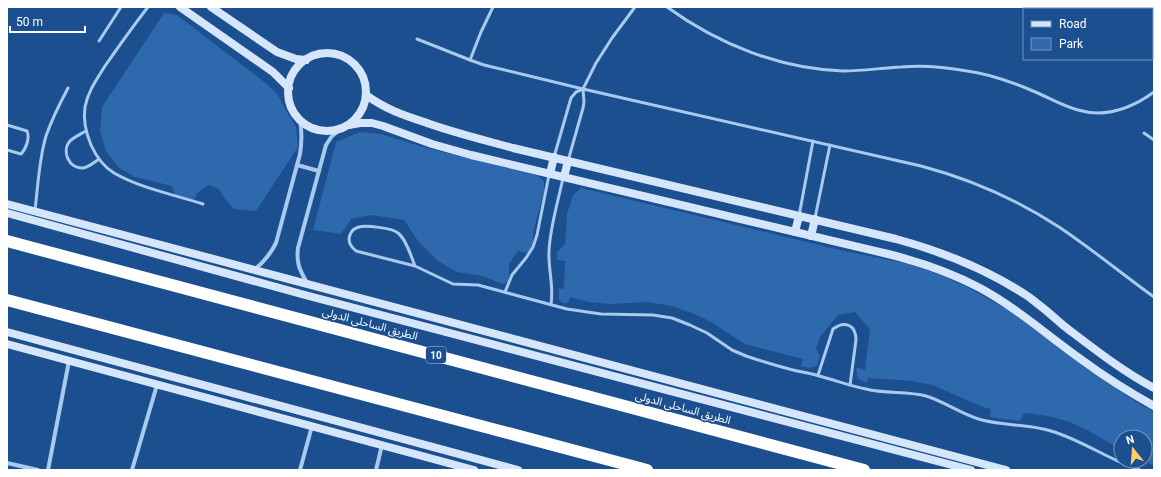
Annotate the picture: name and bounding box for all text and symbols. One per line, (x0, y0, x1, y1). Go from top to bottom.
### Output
scale bar (10, 8, 85, 34)
legend (1023, 8, 1153, 60)
text: 50 m (16, 15, 43, 29)
text: Road (1059, 17, 1087, 31)
text: Park (1059, 37, 1084, 51)
street label: الطريق الساحلى الدولى (321, 305, 419, 343)
road number: 10 (426, 347, 446, 363)
street label: الطريق الساحلى الدولى (634, 389, 732, 427)
north arrow (1113, 429, 1153, 469)
text: N (1125, 432, 1136, 447)

